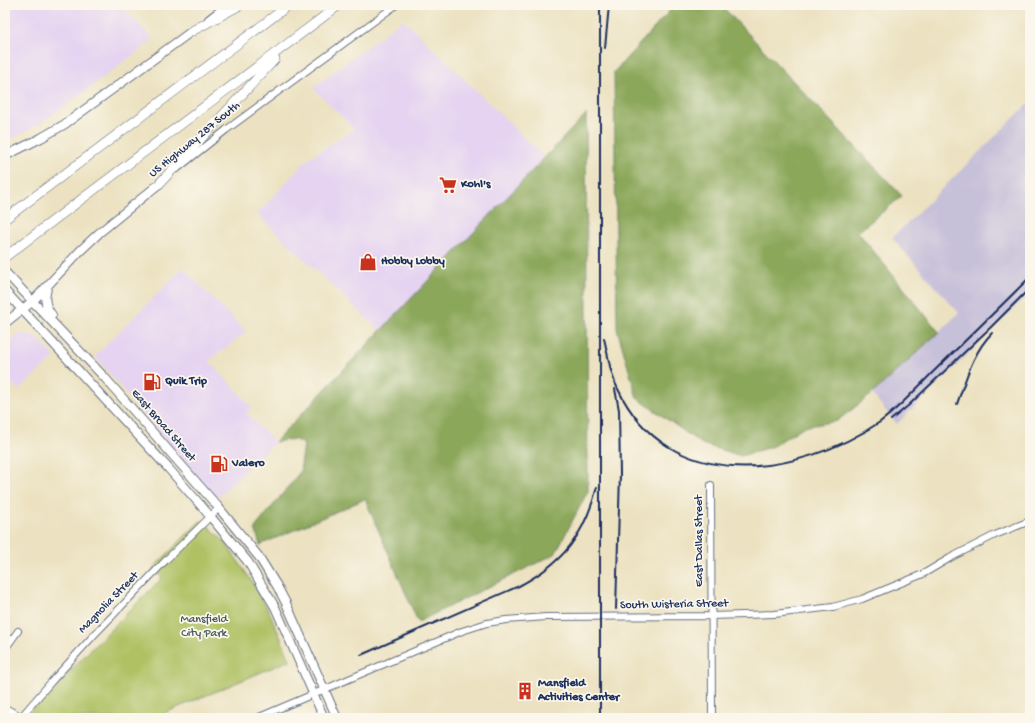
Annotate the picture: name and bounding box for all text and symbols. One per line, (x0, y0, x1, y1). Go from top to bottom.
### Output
street label: US Highway 287 South (147, 99, 244, 181)
supermarket icon: Kohl's (438, 175, 458, 195)
place label: Kohl's (460, 178, 491, 192)
shop icon: Hobby Lobby (358, 252, 378, 272)
place label: Hobby Lobby (381, 255, 445, 269)
fuel station icon: Quik Trip (142, 372, 162, 392)
place label: Quik Trip (165, 375, 207, 389)
street label: East Broad Street (128, 387, 199, 466)
fuel station icon: Valero (209, 454, 229, 474)
place label: Valero (231, 457, 265, 471)
street label: East Dallas Street (693, 494, 707, 587)
street label: Magnolia Street (76, 568, 143, 637)
street label: South Wisteria Street (620, 597, 729, 613)
park label: Mansfield City Park (180, 613, 229, 641)
place label: Mansfield Activities Center (537, 677, 621, 705)
building icon: Mansfield Activities Center (515, 681, 535, 701)

